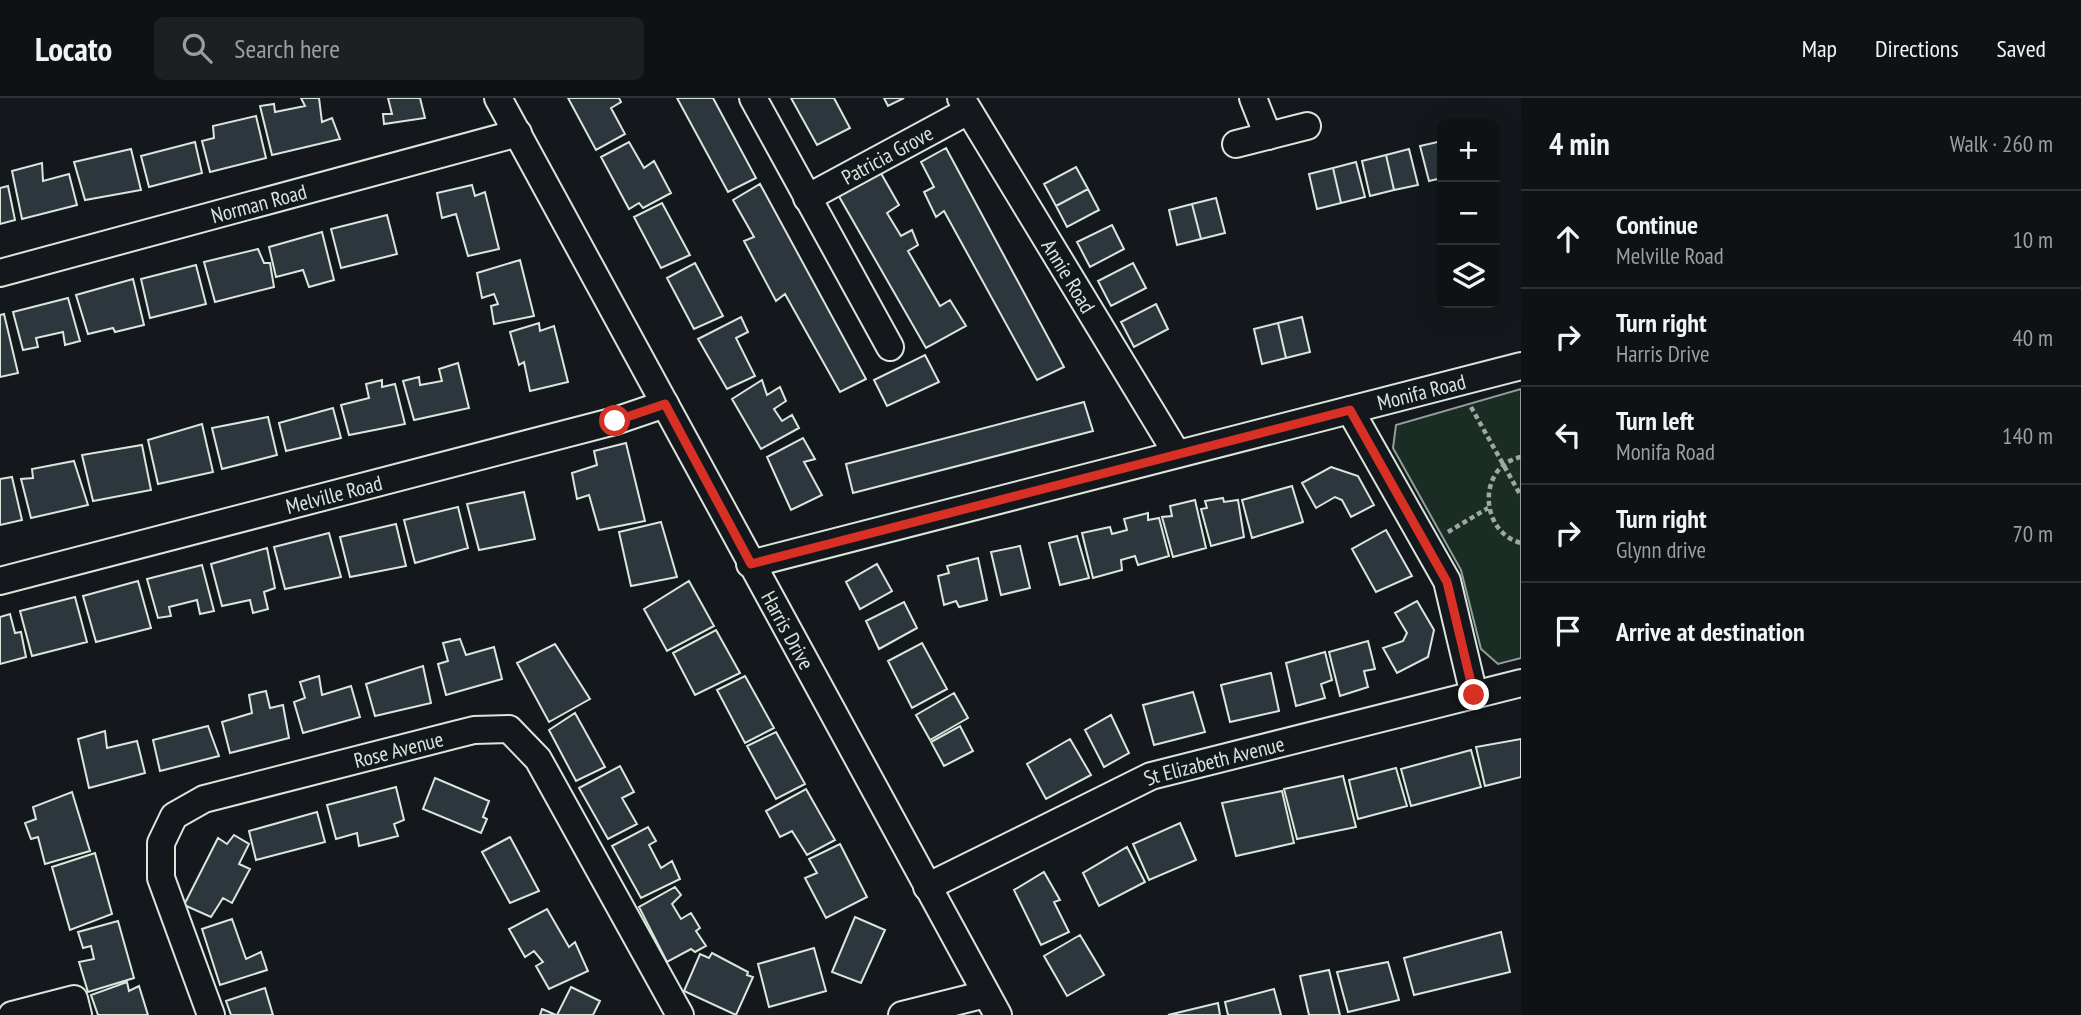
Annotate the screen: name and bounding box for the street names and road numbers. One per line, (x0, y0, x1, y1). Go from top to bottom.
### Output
street label: Patricia Grove (837, 119, 938, 190)
street label: Norman Road (208, 177, 309, 229)
street label: Annie Road (1036, 234, 1102, 318)
street label: Monifa Road (1374, 367, 1468, 416)
street label: Melville Road (283, 469, 385, 520)
street label: Harris Drive (756, 586, 820, 674)
street label: Rose Avenue (351, 725, 446, 774)
street label: St Elizabeth Avenue (1139, 730, 1287, 791)

